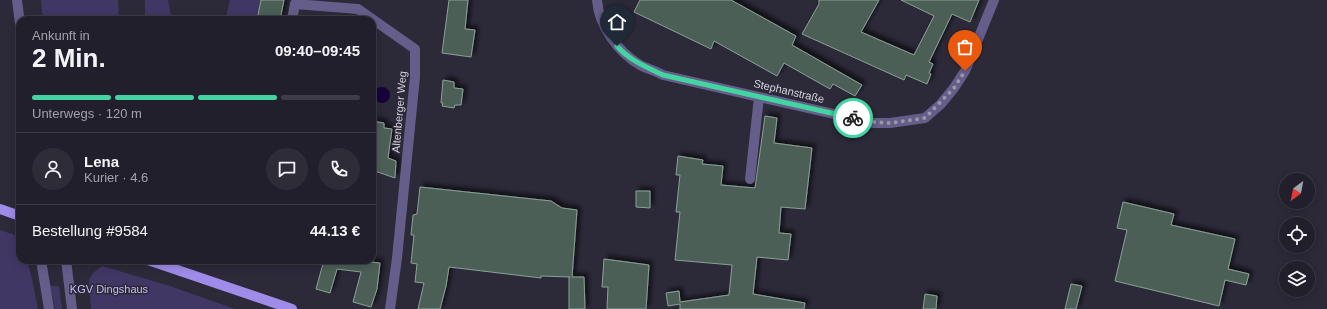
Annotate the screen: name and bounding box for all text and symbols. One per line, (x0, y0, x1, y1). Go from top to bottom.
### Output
pin (600, 5, 634, 46)
icon: home (606, 11, 628, 33)
text: Ankunft in (32, 28, 90, 43)
pin (948, 30, 982, 71)
icon: bag (954, 36, 976, 58)
text: 09:40–09:45 (275, 42, 360, 59)
text: 2 Min. (32, 43, 106, 73)
street label: Altenberger Weg (389, 70, 409, 154)
street label: Stephanstraße (752, 77, 826, 105)
courier (833, 98, 873, 138)
text: Unterwegs · 120 m (32, 106, 142, 121)
icon: bike (842, 107, 864, 129)
button: person (32, 148, 74, 190)
button: chat (266, 148, 308, 190)
button: phone (318, 148, 360, 190)
text: Lena (84, 153, 119, 170)
text: Kurier · 4.6 (84, 170, 148, 185)
north arrow (1279, 173, 1315, 209)
map controls (1279, 173, 1315, 297)
button: locate (1279, 217, 1315, 253)
text: Bestellung #9584 (32, 222, 148, 239)
text: 44.13 € (310, 222, 360, 239)
button: layers (1279, 261, 1315, 297)
park label: KGV Dingshaus (70, 283, 149, 295)

